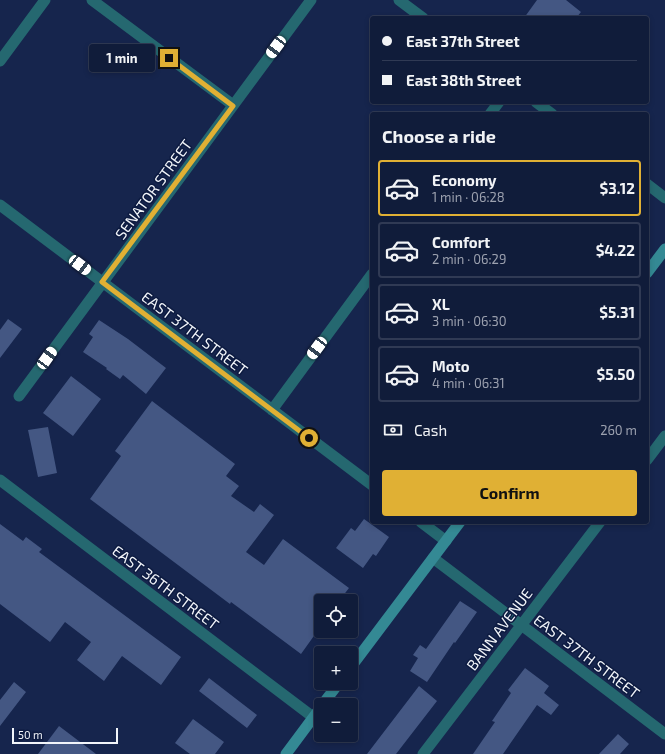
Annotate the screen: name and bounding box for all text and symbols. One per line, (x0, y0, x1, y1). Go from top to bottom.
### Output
text: East 37th Street (406, 32, 520, 50)
car (264, 34, 288, 60)
callout: 1 min (89, 44, 155, 72)
route end (160, 49, 178, 67)
text: 1 min (106, 50, 138, 66)
text: East 38th Street (406, 71, 521, 89)
text: Choose a ride (382, 125, 496, 147)
street label: SENATOR STREET (111, 135, 195, 242)
icon: car (384, 170, 420, 206)
text: Economy (432, 171, 497, 189)
text: $3.12 (600, 179, 635, 197)
text: 1 min · 06:28 (432, 189, 505, 205)
icon: car (384, 232, 420, 268)
text: Comfort (432, 233, 490, 251)
text: $4.22 (596, 241, 635, 259)
text: 2 min · 06:29 (432, 251, 506, 267)
car (67, 253, 93, 277)
street label: EAST 37TH STREET (139, 287, 252, 379)
icon: car (384, 294, 420, 330)
text: XL (432, 295, 450, 313)
text: $5.31 (599, 303, 635, 321)
text: 3 min · 06:30 (432, 313, 507, 329)
car (305, 335, 329, 361)
car (35, 345, 59, 371)
icon: car (384, 356, 420, 392)
text: Moto (432, 357, 470, 375)
text: $5.50 (597, 365, 635, 383)
text: 4 min · 06:31 (432, 375, 505, 391)
icon: cash (382, 419, 404, 441)
text: Cash (414, 421, 447, 439)
text: 260 m (600, 422, 637, 438)
route start (300, 429, 318, 447)
button: Confirm (382, 470, 637, 516)
street label: EAST 36TH STREET (109, 541, 223, 633)
street label: BANN AVENUE (462, 584, 536, 674)
map controls (314, 594, 358, 742)
button: locate (314, 594, 358, 638)
street label: EAST 37TH STREET (531, 610, 644, 702)
button: + (314, 646, 358, 690)
button: − (314, 698, 358, 742)
scale bar (12, 726, 118, 745)
text: 50 m (18, 728, 43, 741)

